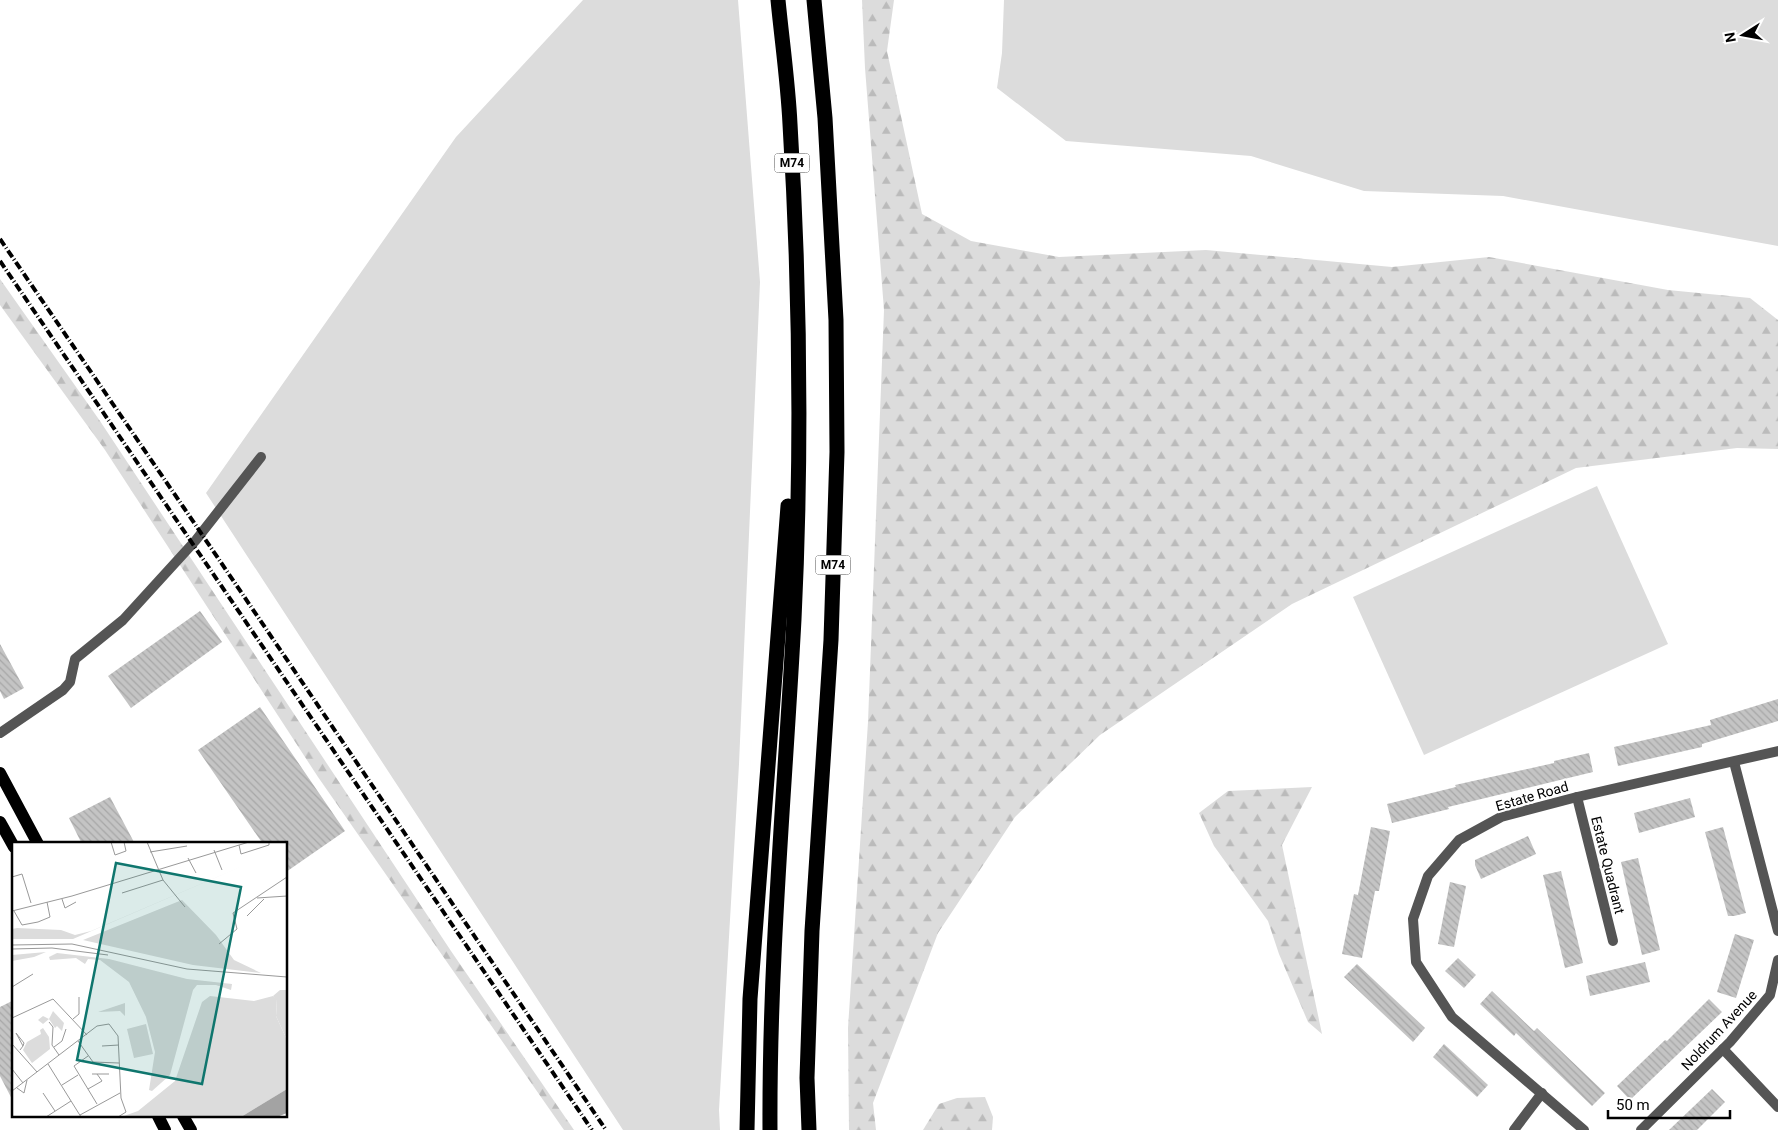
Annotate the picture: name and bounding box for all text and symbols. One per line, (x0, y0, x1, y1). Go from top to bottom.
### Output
north arrow (1718, 10, 1768, 60)
text: N (1721, 31, 1739, 44)
road number: M74 (774, 154, 810, 172)
road number: M74 (816, 556, 850, 574)
street label: Estate Road (1494, 778, 1570, 814)
street label: Estate Quadrant (1588, 814, 1628, 916)
inset map (12, 842, 288, 1118)
street label: Noldrum Avenue (1678, 987, 1760, 1073)
scale bar (1608, 1088, 1730, 1120)
text: 50 m (1616, 1096, 1650, 1114)

